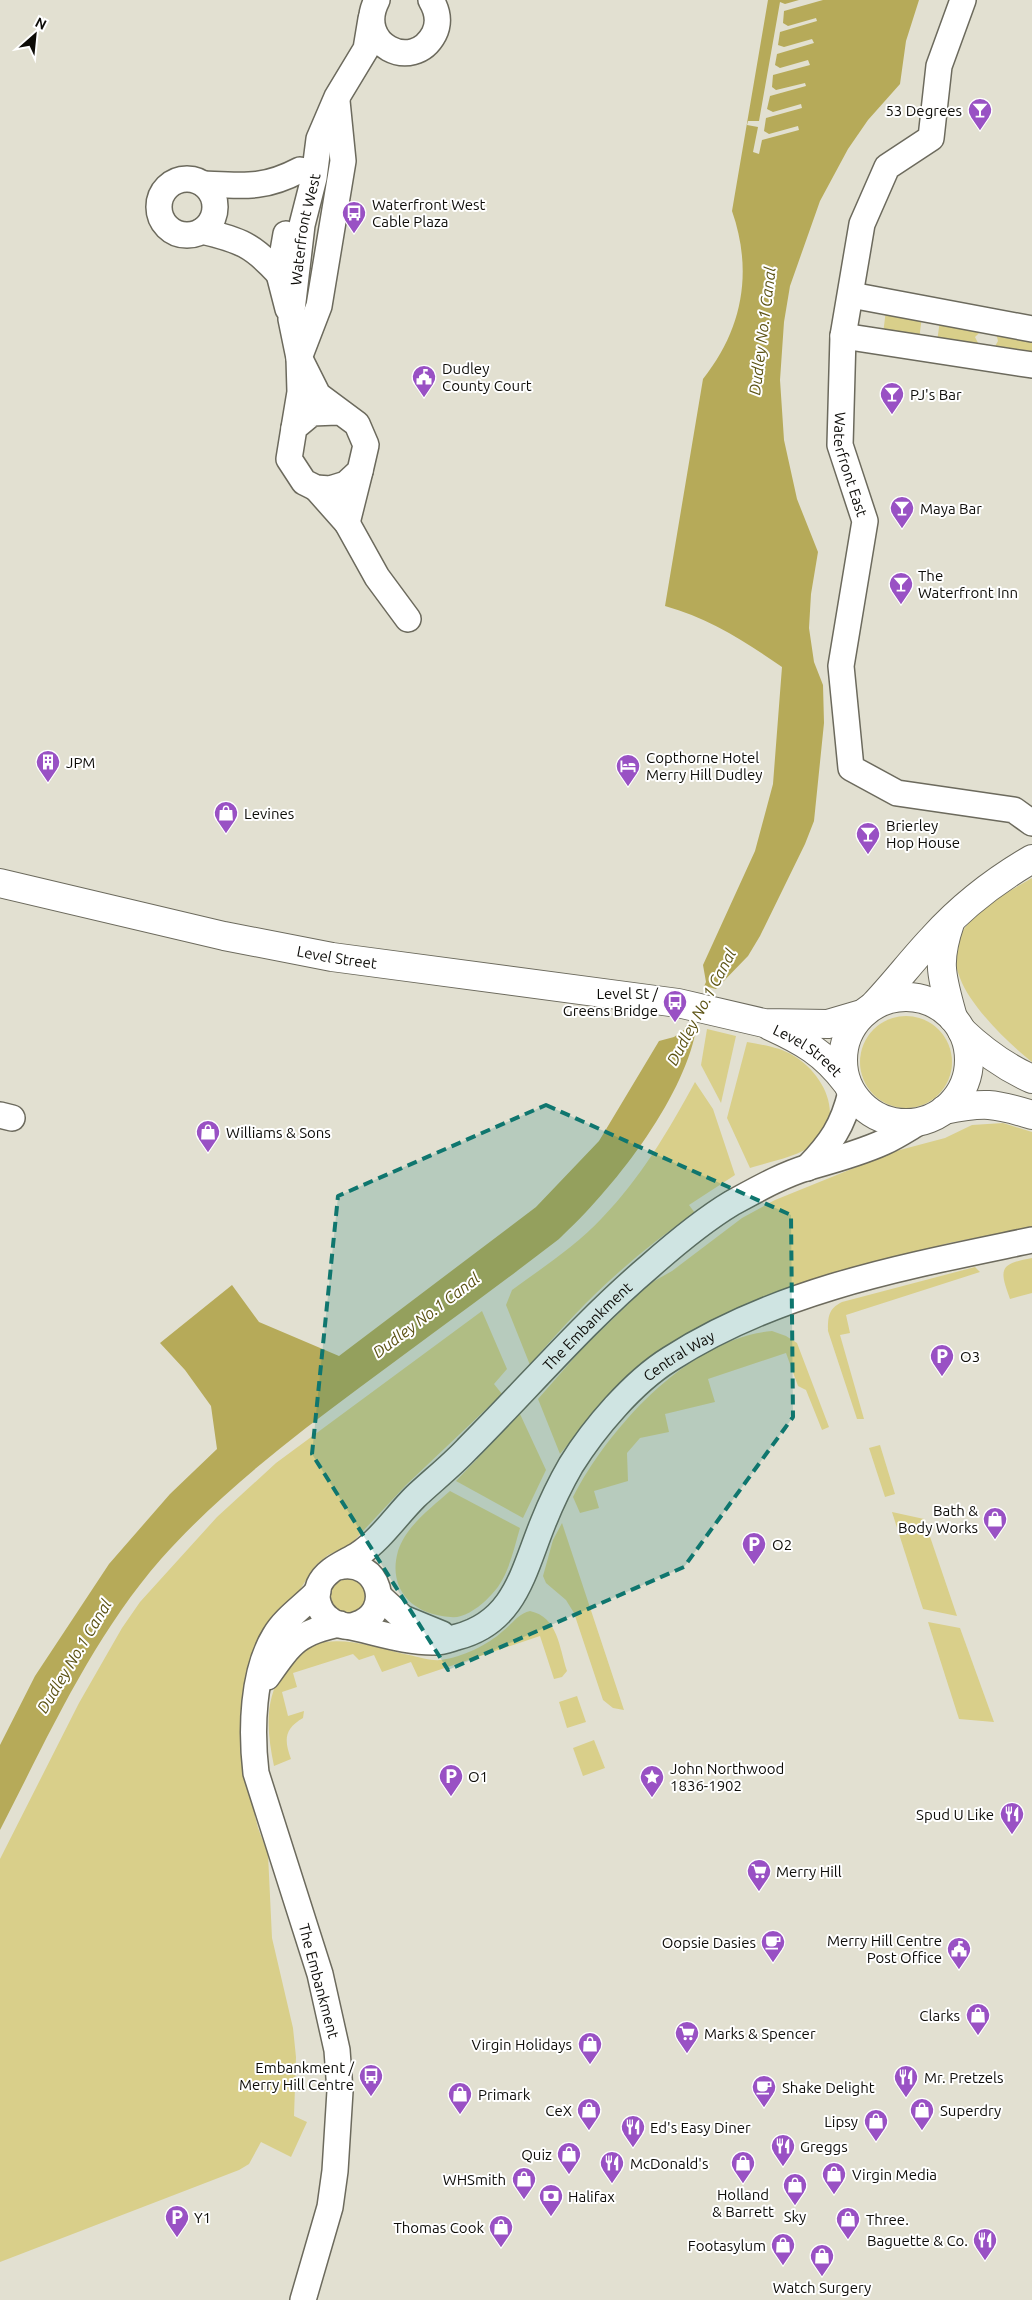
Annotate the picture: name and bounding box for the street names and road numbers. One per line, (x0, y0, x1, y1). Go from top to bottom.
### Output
street label: Waterfront West (286, 173, 323, 286)
street label: Waterfront East (831, 412, 871, 519)
street label: Level Street (295, 942, 378, 971)
street label: Level Street (771, 1020, 846, 1080)
street label: The Embankment (539, 1278, 635, 1373)
street label: Central Way (639, 1327, 717, 1384)
street label: The Embankment (295, 1922, 343, 2040)

